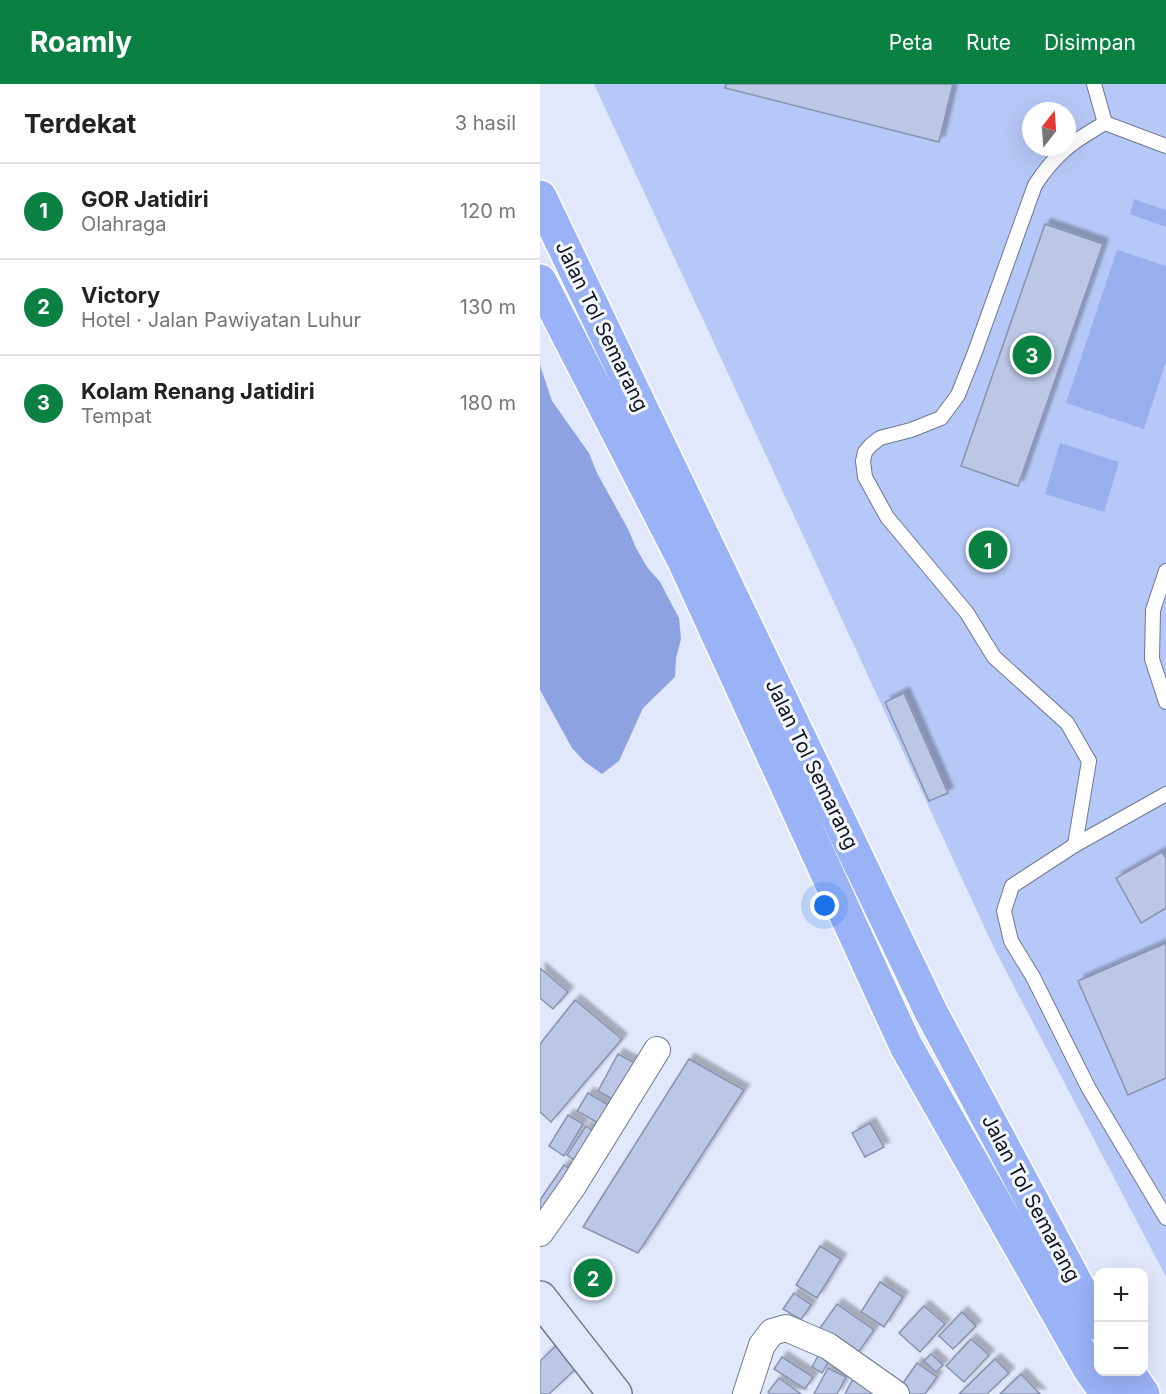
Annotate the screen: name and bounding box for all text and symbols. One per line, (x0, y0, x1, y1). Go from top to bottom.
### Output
text: Roamly (30, 25, 132, 59)
text: Peta (889, 30, 933, 55)
text: Rute (966, 30, 1011, 55)
text: Disimpan (1044, 30, 1136, 55)
north arrow (1022, 102, 1076, 156)
text: Terdekat (24, 108, 136, 139)
text: 3 hasil (455, 111, 516, 135)
text: GOR Jatidiri (81, 186, 209, 212)
text: 1 (39, 199, 48, 223)
text: 120 m (460, 199, 516, 223)
text: Olahraga (81, 212, 166, 236)
street label: Jalan Tol Semarang (550, 237, 654, 415)
text: Victory (81, 282, 160, 308)
text: 2 (37, 295, 50, 319)
text: 130 m (460, 295, 516, 319)
text: Hotel · Jalan Pawiyatan Luhur (81, 308, 361, 332)
pin: 3 (1012, 332, 1052, 378)
text: Kolam Renang Jatidiri (81, 378, 315, 404)
text: 3 (37, 391, 50, 415)
text: 180 m (460, 391, 516, 415)
text: Tempat (81, 404, 152, 428)
pin: 1 (968, 528, 1008, 572)
street label: Jalan Tol Semarang (760, 675, 864, 853)
your location (810, 891, 839, 920)
street label: Jalan Tol Semarang (977, 1110, 1085, 1286)
pin: 2 (574, 1256, 612, 1300)
map controls (1094, 1268, 1148, 1376)
button: + (1094, 1268, 1148, 1322)
button: − (1094, 1322, 1148, 1376)

